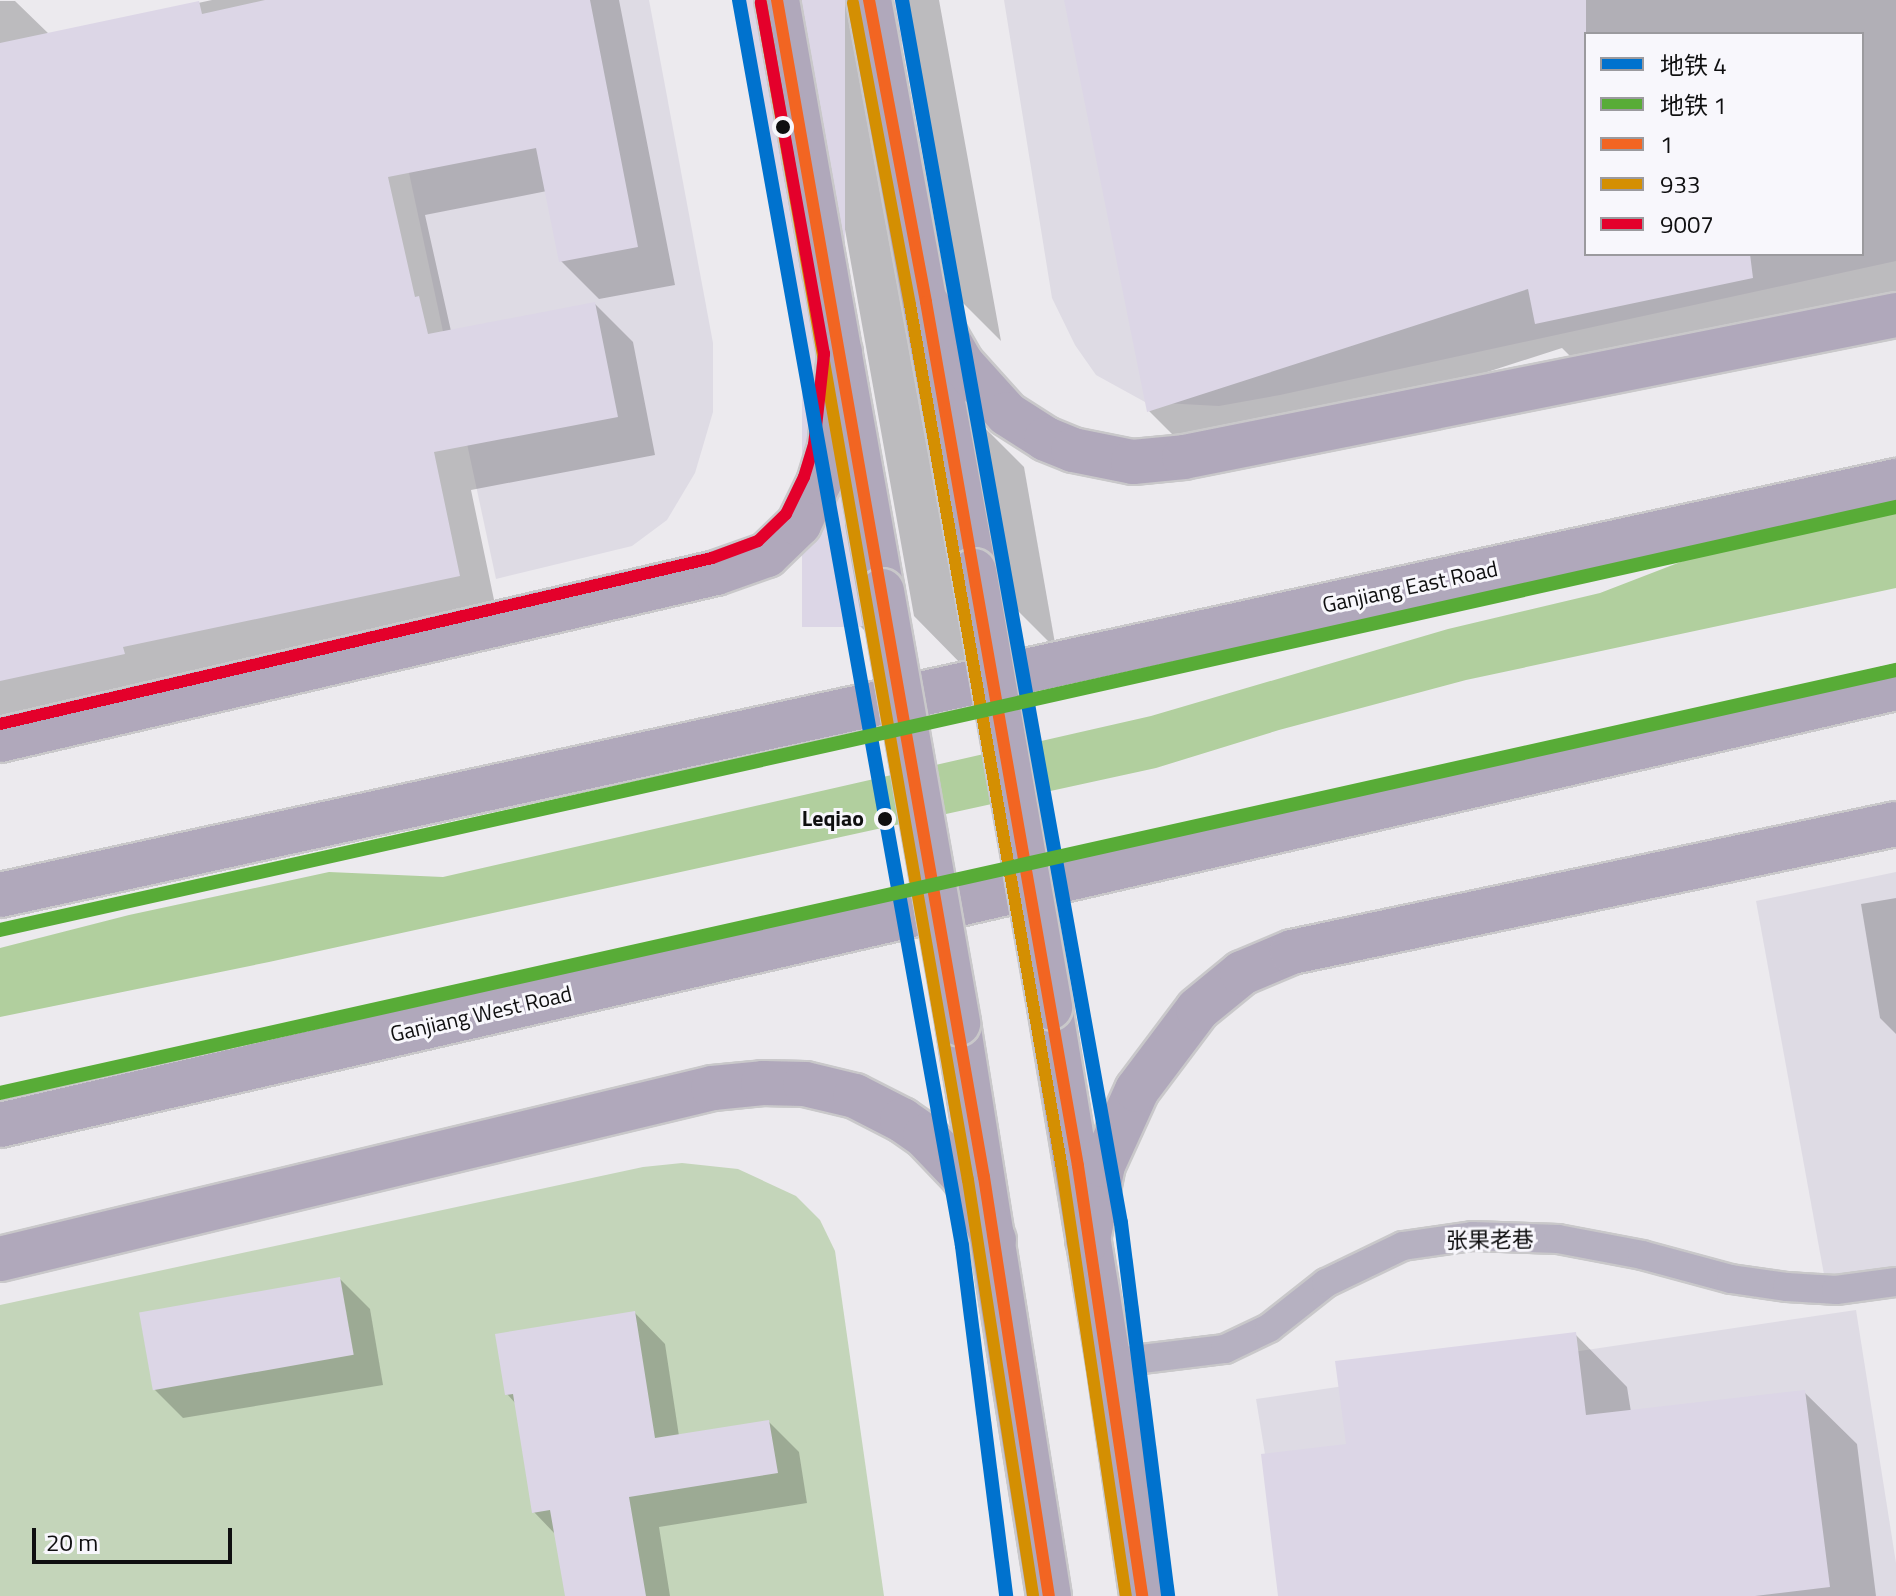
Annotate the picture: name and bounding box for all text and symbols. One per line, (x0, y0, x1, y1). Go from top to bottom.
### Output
legend (1584, 32, 1864, 256)
text: 地铁 4 (1660, 47, 1727, 83)
text: 地铁 1 (1660, 87, 1727, 123)
unlabelled marker (775, 119, 791, 135)
text: 1 (1660, 126, 1673, 162)
text: 933 (1660, 166, 1700, 202)
text: 9007 (1660, 206, 1714, 242)
street label: Ganjiang East Road (1320, 556, 1500, 618)
marker: Leqiao (871, 805, 899, 833)
place label: Leqiao (802, 806, 864, 832)
street label: Ganjiang West Road (388, 980, 574, 1048)
street label: 张果老巷 (1446, 1226, 1534, 1254)
scale bar (36, 1512, 236, 1562)
text: 20 m (46, 1524, 98, 1560)

